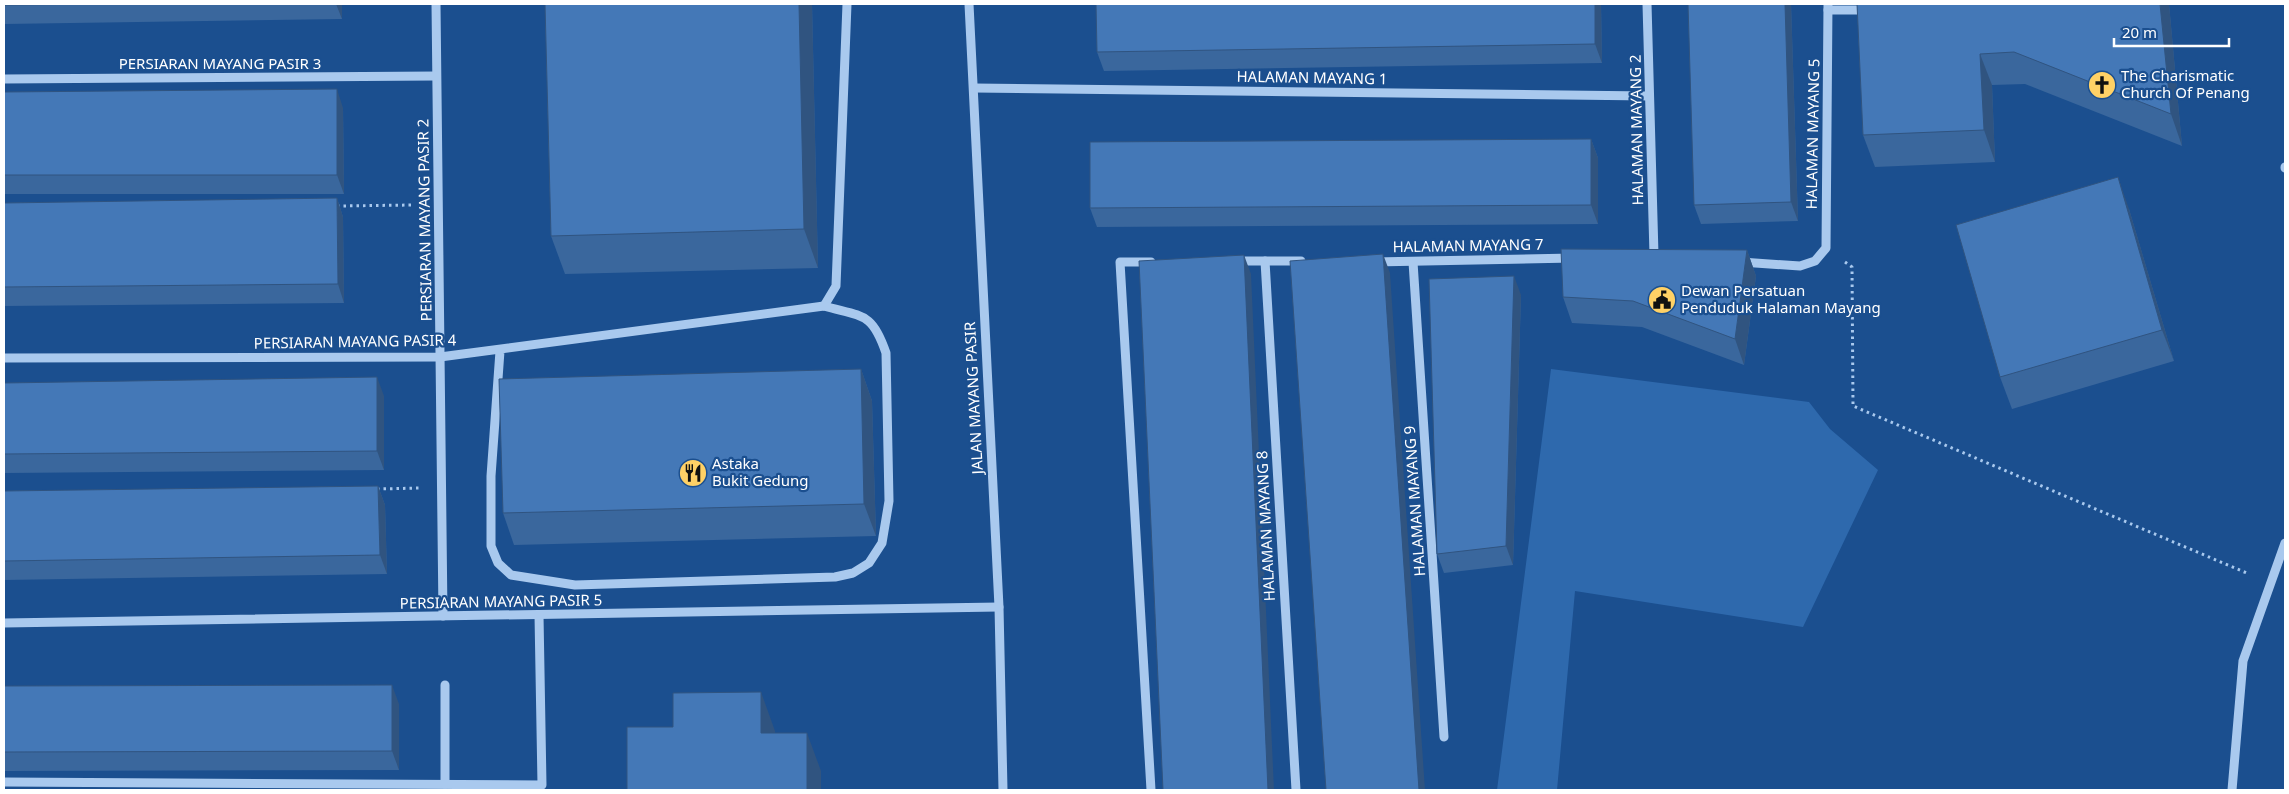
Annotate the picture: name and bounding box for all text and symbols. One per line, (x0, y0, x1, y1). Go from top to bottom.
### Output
scale bar (2114, 15, 2229, 47)
text: 20 m (2122, 22, 2157, 42)
street label: PERSIARAN MAYANG PASIR 3 (119, 53, 321, 73)
street label: HALAMAN MAYANG 2 (1625, 54, 1647, 206)
street label: HALAMAN MAYANG 5 (1801, 58, 1823, 210)
place label: The Charismatic Church Of Penang (2121, 65, 2250, 102)
street label: HALAMAN MAYANG 1 (1236, 66, 1388, 88)
church icon: The Charismatic Church Of Penang (2087, 70, 2117, 100)
street label: PERSIARAN MAYANG PASIR 2 (412, 119, 436, 321)
street label: HALAMAN MAYANG 7 (1392, 234, 1544, 256)
place label: Dewan Persatuan Penduduk Halaman Mayang (1681, 280, 1881, 317)
public building icon: Dewan Persatuan Penduduk Halaman Mayang (1647, 285, 1677, 315)
street label: JALAN MAYANG PASIR (959, 321, 987, 477)
street label: PERSIARAN MAYANG PASIR 4 (254, 329, 457, 353)
street label: HALAMAN MAYANG 9 (1399, 425, 1429, 577)
street label: HALAMAN MAYANG 8 (1251, 450, 1279, 602)
place label: Astaka Bukit Gedung (712, 453, 809, 490)
restaurant icon: Astaka Bukit Gedung (678, 458, 708, 488)
street label: PERSIARAN MAYANG PASIR 5 (400, 589, 602, 613)

